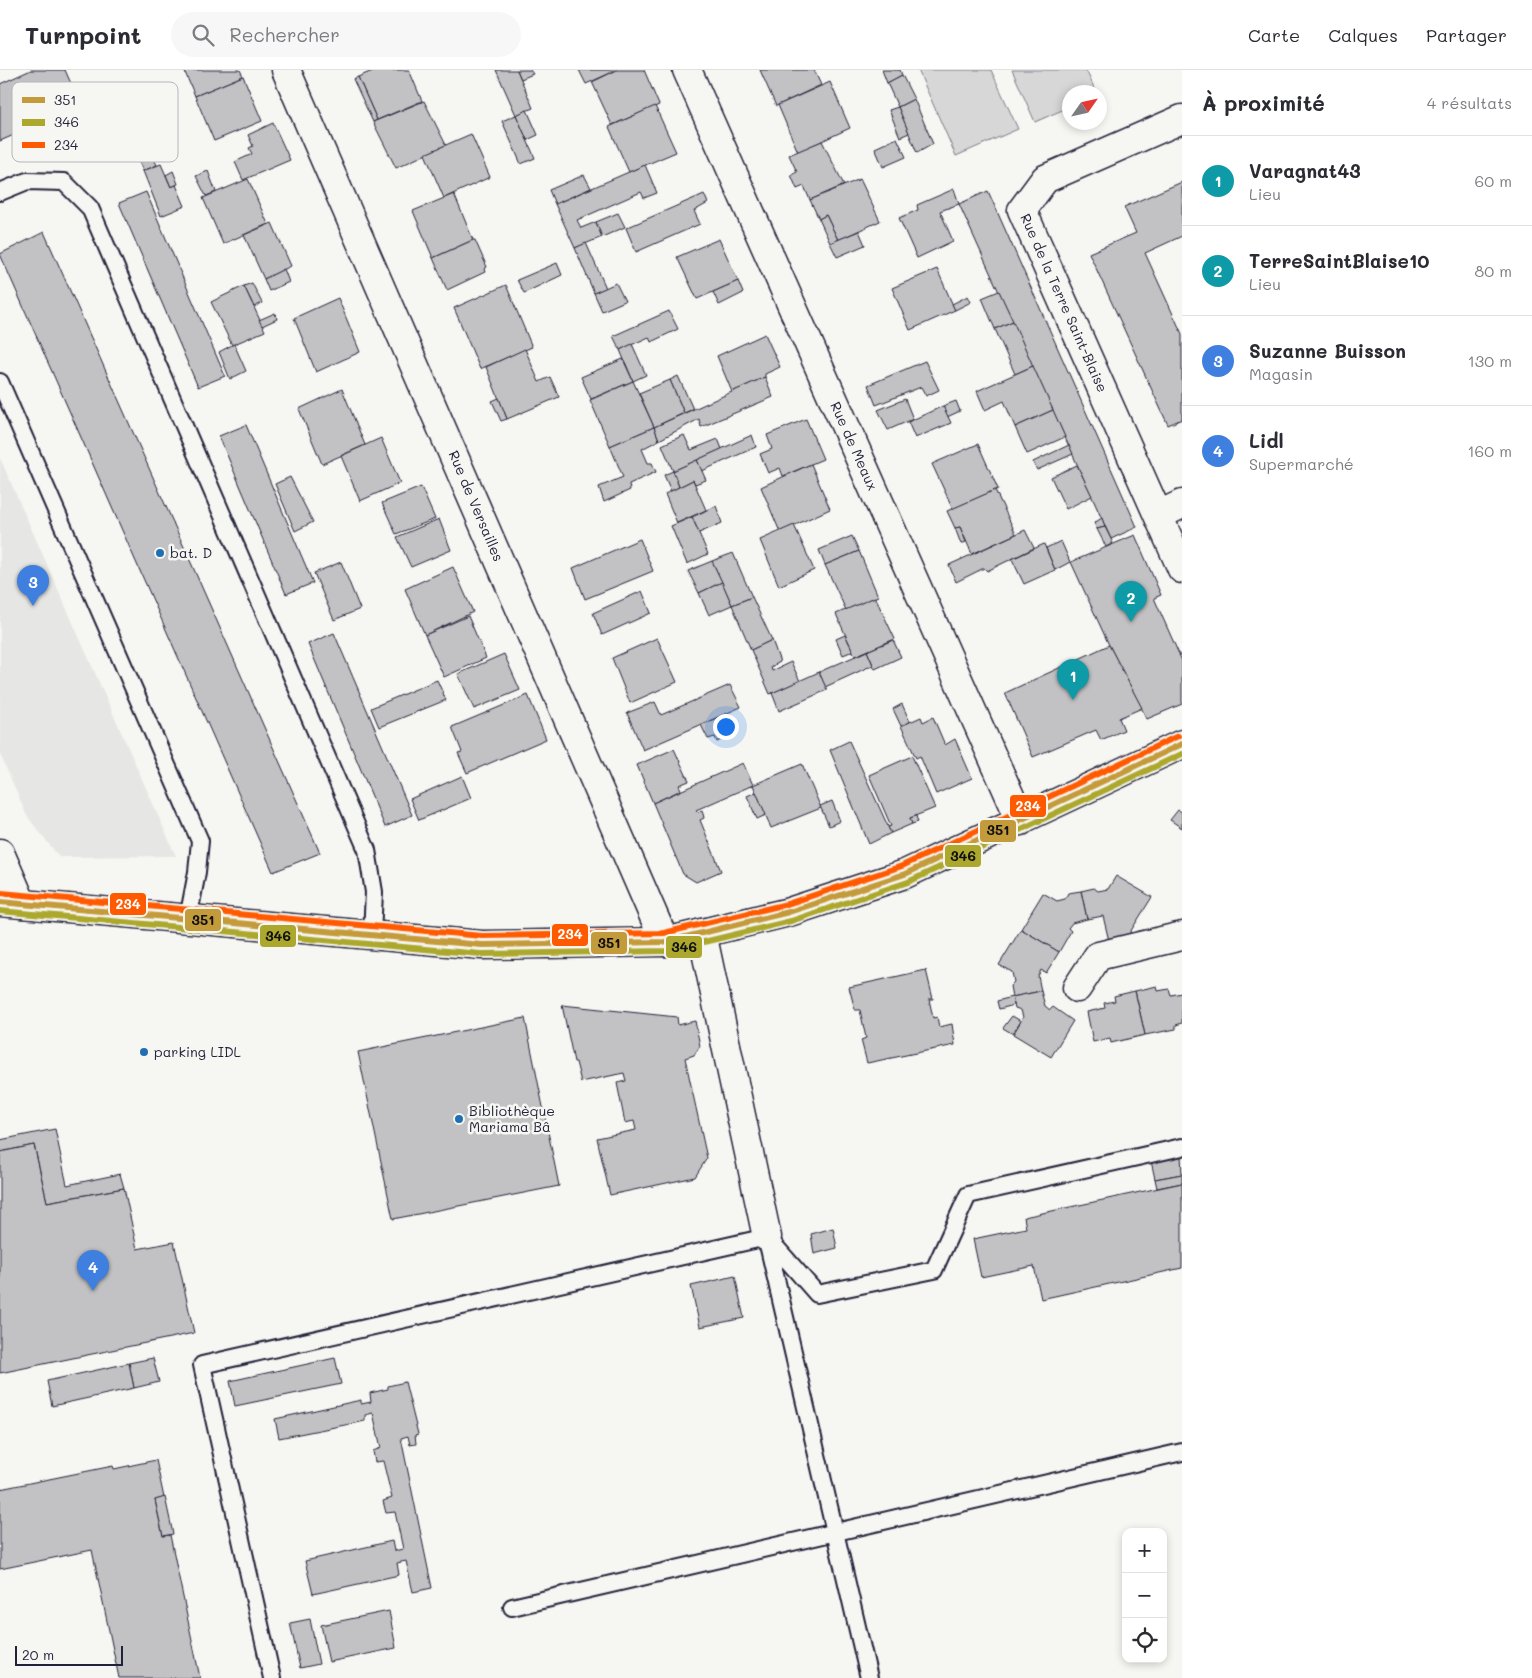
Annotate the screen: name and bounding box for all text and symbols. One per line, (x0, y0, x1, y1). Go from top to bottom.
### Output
search box (171, 12, 521, 57)
text: Turnpoint (25, 19, 141, 50)
icon: search (189, 21, 217, 49)
text: Rechercher (229, 22, 340, 47)
text: Carte (1248, 23, 1300, 47)
text: Calques (1328, 23, 1398, 47)
text: Partager (1426, 23, 1507, 47)
legend (12, 82, 178, 162)
north arrow (1062, 85, 1107, 130)
text: À proximité (1202, 89, 1325, 116)
text: 351 (54, 90, 77, 109)
text: 4 résultats (1427, 92, 1512, 113)
text: 346 (54, 112, 79, 131)
text: 234 (54, 135, 79, 154)
text: Varagnat43 (1249, 158, 1361, 183)
text: 1 (1214, 170, 1222, 191)
text: 60 m (1475, 170, 1512, 191)
text: Lieu (1249, 183, 1281, 204)
street label: Rue de la Terre Saint-Blaise (1016, 211, 1113, 395)
text: TerreSaintBlaise10 (1249, 248, 1430, 273)
text: 2 (1214, 260, 1222, 281)
text: 80 m (1475, 260, 1512, 281)
text: Lieu (1249, 273, 1281, 294)
text: Suzanne Buisson (1249, 338, 1406, 363)
text: 3 (1213, 350, 1223, 371)
text: 130 m (1468, 350, 1512, 371)
text: Magasin (1249, 363, 1313, 384)
street label: Rue de Meaux (826, 398, 882, 493)
text: Lidl (1249, 428, 1284, 453)
text: 4 (1213, 440, 1223, 461)
text: 160 m (1467, 440, 1512, 461)
street label: Rue de Versailles (445, 447, 508, 564)
text: Supermarché (1249, 453, 1354, 474)
place label: bat. D (170, 543, 212, 562)
marker: bat. D (154, 547, 166, 559)
pin: 3 (17, 565, 49, 606)
pin: 2 (1115, 581, 1147, 622)
pin: 1 (1057, 659, 1089, 700)
your location (713, 714, 739, 740)
line badge: 234 (1009, 794, 1047, 818)
text: 234 (1015, 796, 1041, 815)
line badge: 351 (979, 819, 1017, 843)
text: 351 (987, 820, 1009, 839)
line badge: 346 (944, 844, 982, 868)
text: 346 (950, 846, 976, 865)
line badge: 234 (109, 892, 147, 916)
text: 234 (115, 894, 141, 913)
line badge: 351 (184, 908, 222, 932)
text: 351 (192, 910, 214, 929)
line badge: 234 (551, 923, 589, 947)
line badge: 346 (259, 924, 297, 948)
text: 234 (557, 924, 583, 943)
text: 346 (265, 926, 291, 945)
line badge: 351 (590, 931, 628, 955)
text: 351 (598, 933, 620, 952)
line badge: 346 (665, 935, 703, 959)
text: 346 (671, 937, 697, 956)
place label: parking LIDL (154, 1042, 242, 1061)
marker: parking LIDL (138, 1046, 150, 1058)
place label: Bibliothèque Mariama Bâ (469, 1101, 555, 1136)
marker: Bibliothèque Mariama Bâ (453, 1113, 465, 1125)
pin: 4 (77, 1250, 109, 1291)
map controls (1122, 1528, 1167, 1663)
button: + (1122, 1528, 1167, 1573)
button: − (1122, 1573, 1167, 1618)
button: locate (1122, 1618, 1167, 1663)
scale bar (15, 1643, 122, 1666)
text: 20 m (22, 1645, 54, 1664)

